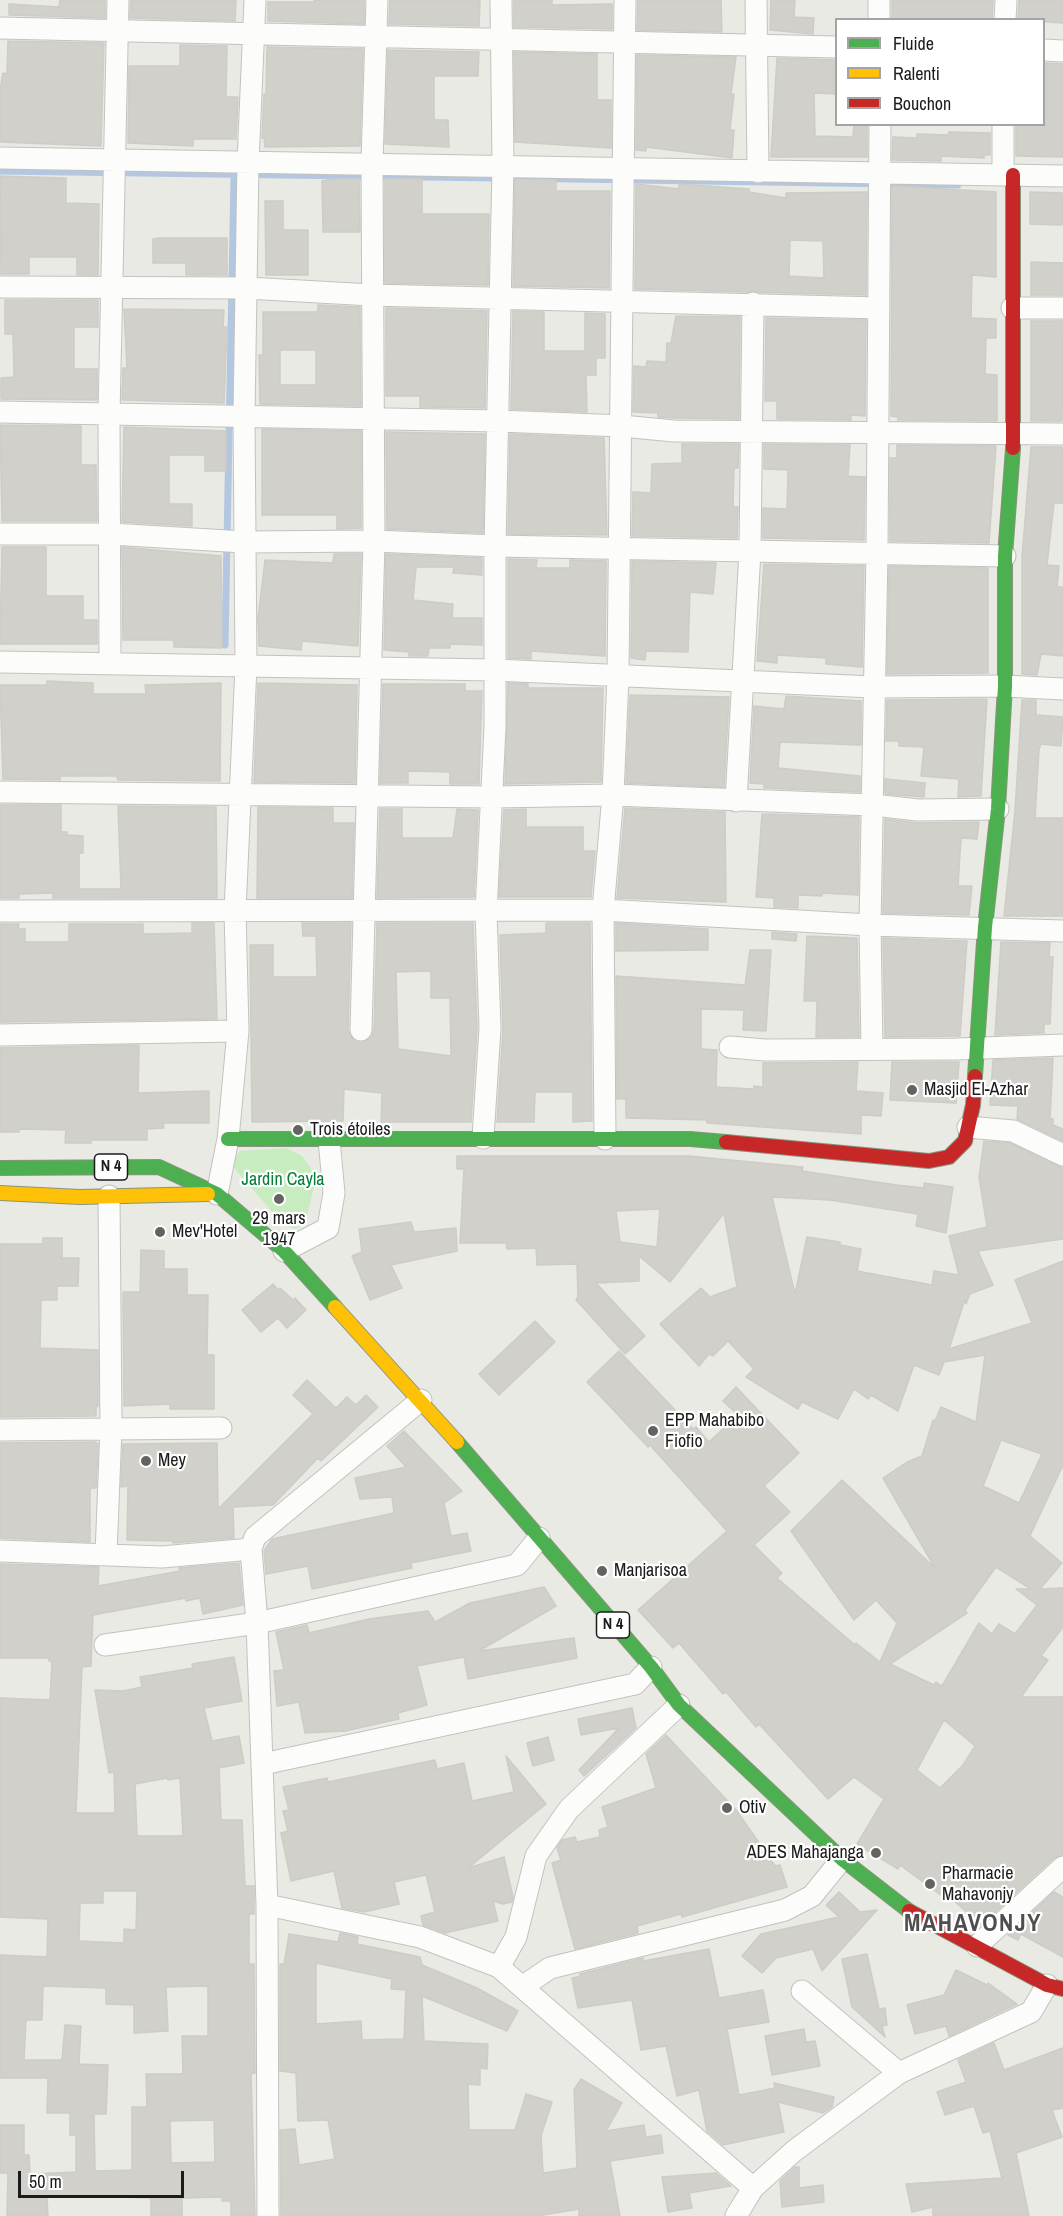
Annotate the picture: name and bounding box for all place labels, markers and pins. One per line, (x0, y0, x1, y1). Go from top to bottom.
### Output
place label: Masjid El-Azhar (924, 1079, 1028, 1101)
marker: Masjid El-Azhar (905, 1083, 919, 1097)
place label: Trois étoiles (310, 1119, 391, 1141)
marker: Trois étoiles (291, 1123, 305, 1137)
marker: 29 mars 1947 (272, 1192, 286, 1206)
place label: 29 mars 1947 (252, 1208, 306, 1250)
place label: Mev'Hotel (172, 1221, 237, 1243)
marker: Mev'Hotel (153, 1225, 167, 1239)
place label: EPP Mahabibo Fiofio (665, 1410, 764, 1452)
marker: EPP Mahabibo Fiofio (646, 1424, 660, 1438)
place label: Mey (158, 1450, 186, 1472)
marker: Mey (139, 1454, 153, 1468)
place label: Manjarisoa (614, 1560, 687, 1582)
marker: Manjarisoa (595, 1564, 609, 1578)
place label: Otiv (739, 1797, 766, 1819)
marker: Otiv (720, 1801, 734, 1815)
place label: ADES Mahajanga (747, 1842, 864, 1864)
marker: ADES Mahajanga (869, 1846, 883, 1860)
place label: Pharmacie Mahavonjy (942, 1863, 1013, 1906)
marker: Pharmacie Mahavonjy (923, 1877, 937, 1891)

